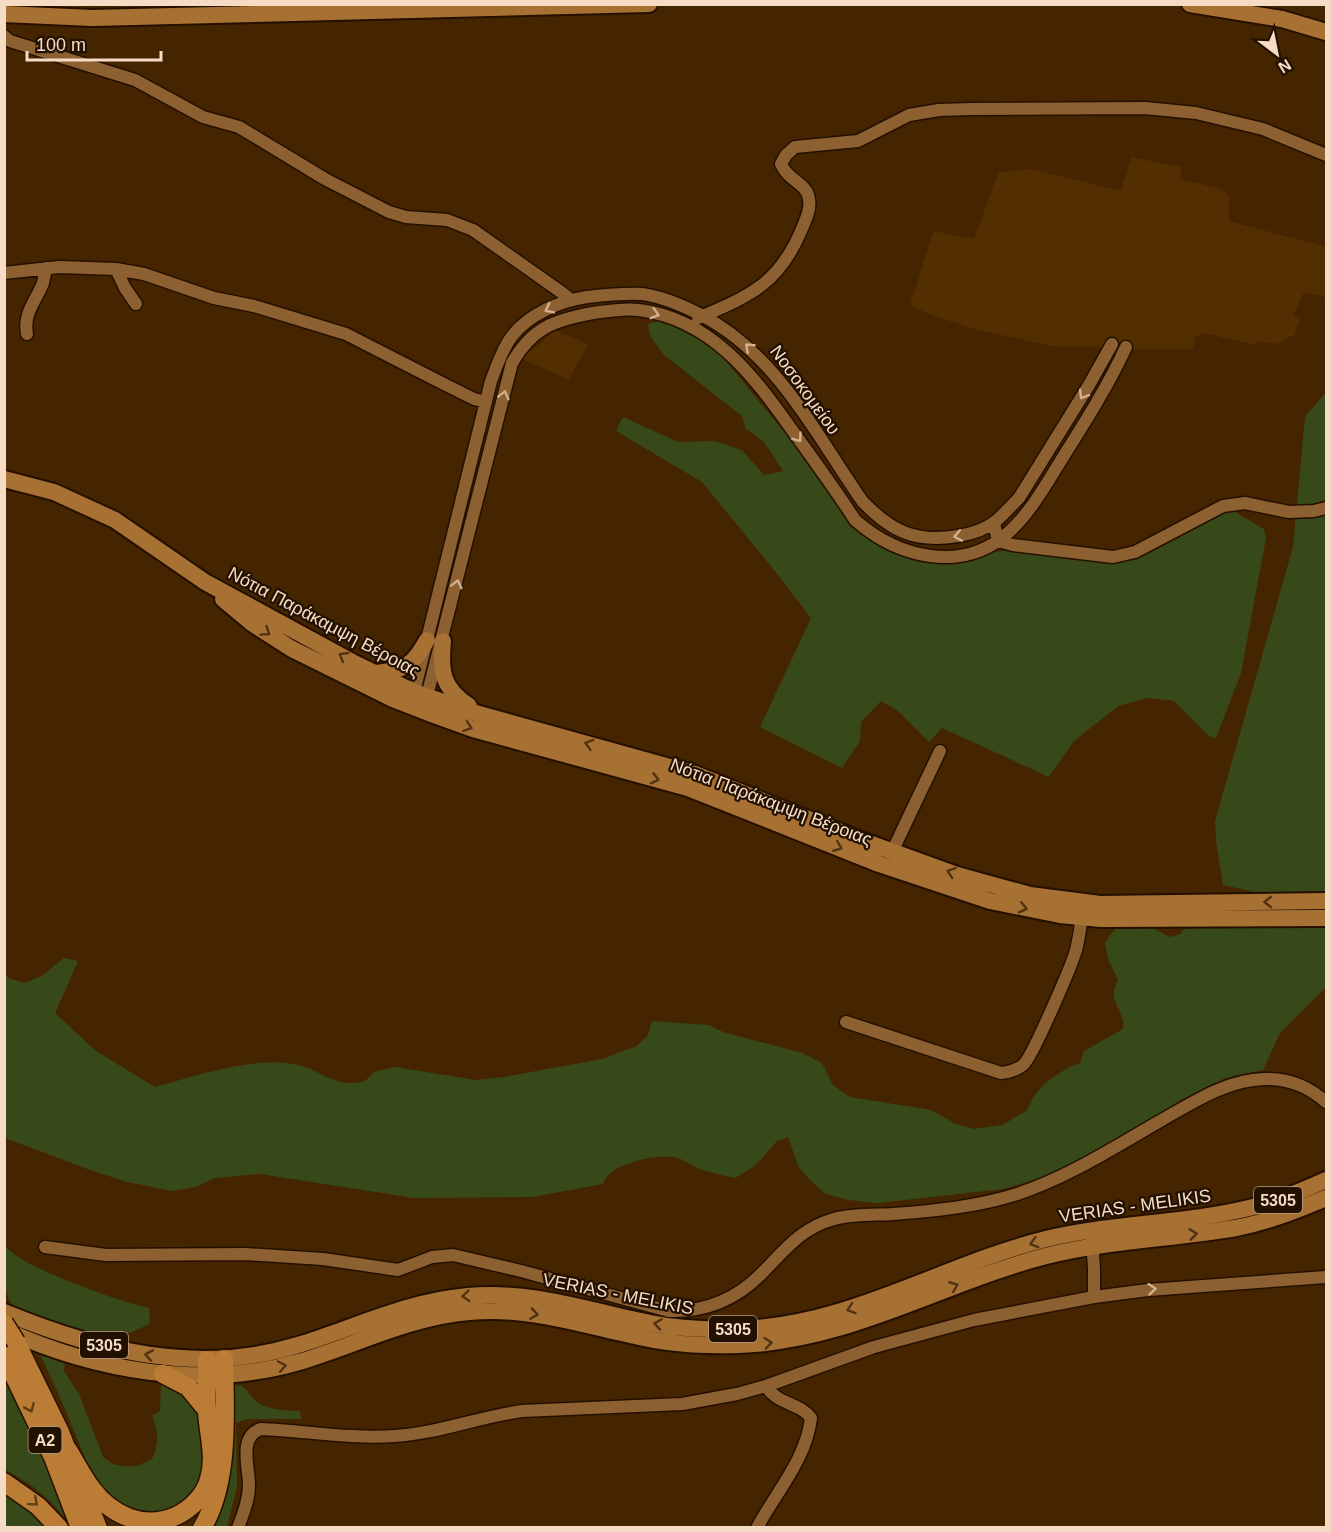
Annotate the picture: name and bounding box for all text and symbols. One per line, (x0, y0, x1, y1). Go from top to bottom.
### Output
scale bar (27, 24, 160, 62)
north arrow (1247, 24, 1307, 84)
text: 100 m (36, 35, 86, 55)
text: N (1275, 56, 1294, 77)
one-way arrow (545, 302, 555, 313)
one-way arrow (649, 307, 659, 319)
street label: Νοσοκομείου (766, 342, 844, 438)
one-way arrow (745, 343, 755, 354)
one-way arrow (1078, 389, 1090, 399)
one-way arrow (497, 390, 510, 400)
one-way arrow (791, 432, 802, 443)
one-way arrow (953, 529, 963, 542)
street label: Νότια Παράκαμψη Βέροιας (225, 563, 423, 681)
one-way arrow (449, 579, 462, 589)
one-way arrow (259, 625, 270, 636)
one-way arrow (339, 652, 349, 664)
one-way arrow (462, 720, 472, 733)
one-way arrow (584, 739, 595, 751)
street label: Νότια Παράκαμψη Βέροιας (667, 754, 875, 850)
one-way arrow (650, 772, 660, 785)
one-way arrow (832, 840, 843, 853)
one-way arrow (946, 867, 957, 880)
one-way arrow (1264, 896, 1273, 908)
one-way arrow (1018, 901, 1028, 914)
street label: VERIAS - MELIKIS (1058, 1185, 1212, 1227)
road number: 5305 (1254, 1187, 1302, 1213)
one-way arrow (1188, 1228, 1198, 1240)
one-way arrow (1029, 1236, 1040, 1248)
street label: VERIAS - MELIKIS (541, 1270, 695, 1318)
one-way arrow (948, 1281, 959, 1293)
one-way arrow (1147, 1283, 1156, 1296)
one-way arrow (462, 1289, 471, 1302)
one-way arrow (846, 1302, 857, 1314)
one-way arrow (530, 1307, 539, 1319)
road number: 5305 (709, 1316, 757, 1342)
one-way arrow (653, 1318, 663, 1331)
road number: 5305 (80, 1332, 128, 1358)
one-way arrow (764, 1337, 773, 1350)
one-way arrow (144, 1349, 154, 1362)
one-way arrow (277, 1360, 287, 1373)
one-way arrow (23, 1401, 35, 1412)
road number: Α2 (28, 1427, 62, 1453)
one-way arrow (27, 1495, 38, 1506)

